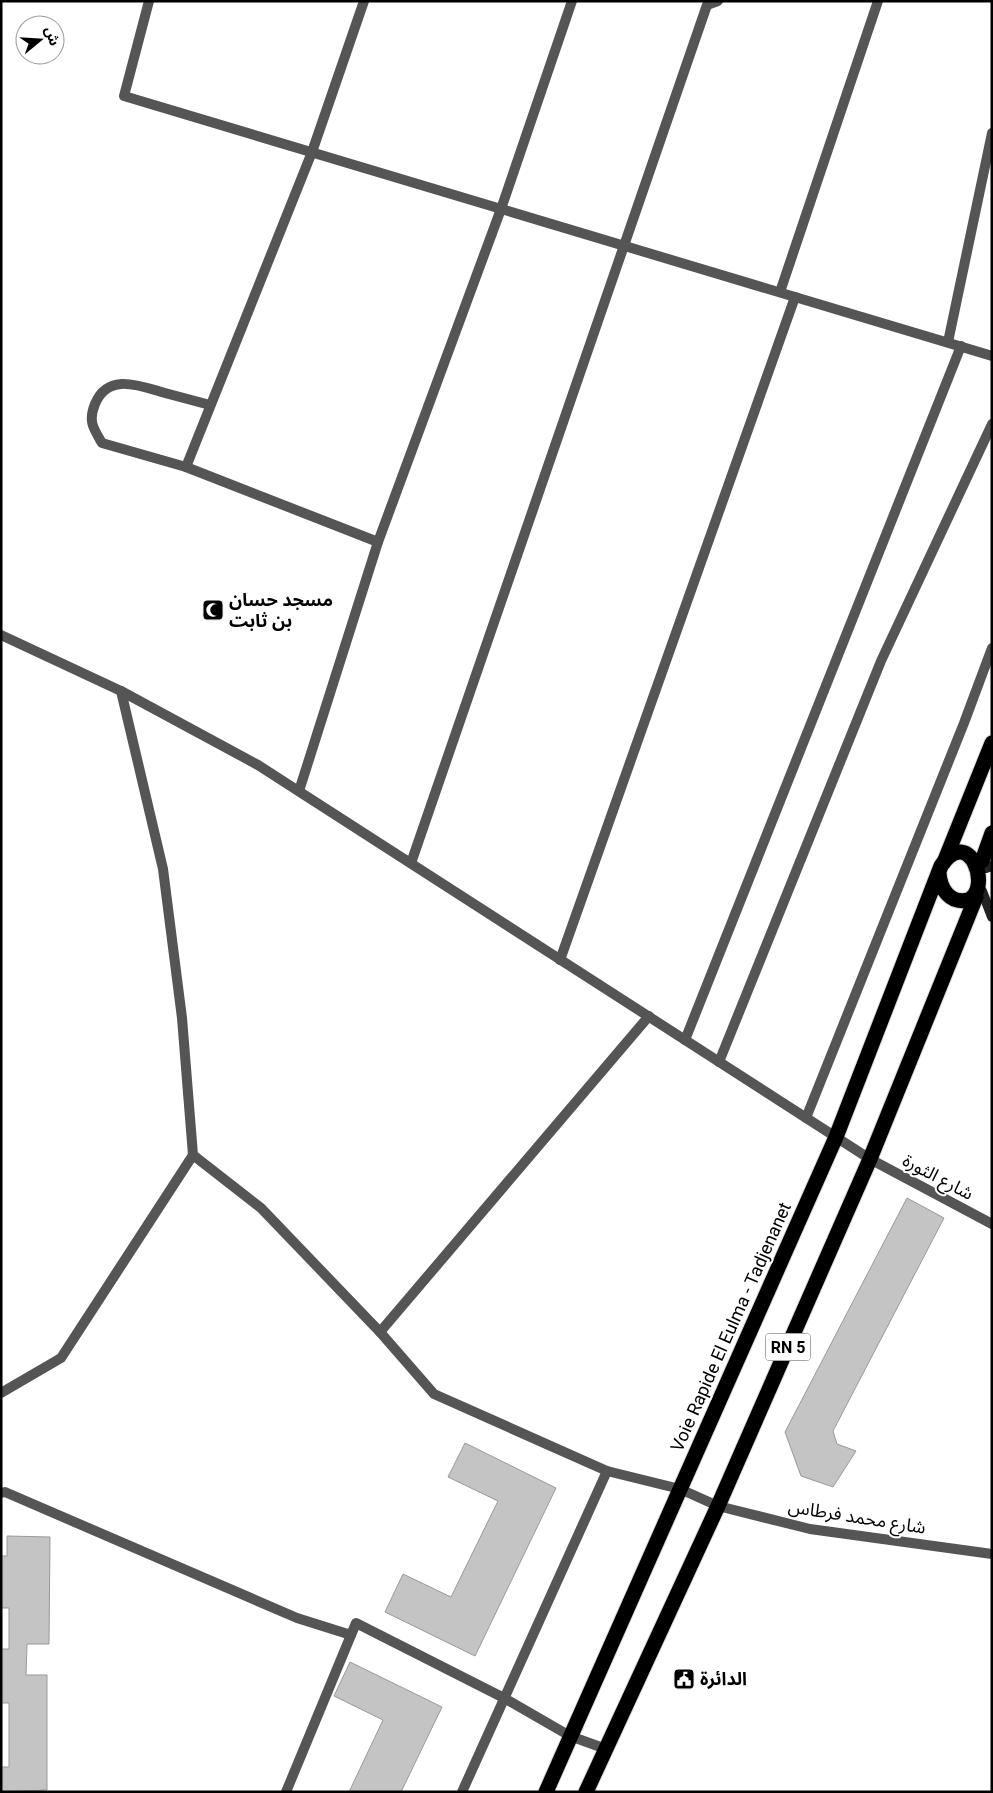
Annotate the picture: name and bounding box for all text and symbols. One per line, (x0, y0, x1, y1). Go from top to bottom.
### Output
north arrow (15, 15, 65, 65)
text: ش (42, 24, 63, 48)
place label: مسجد حسان بن ثابت (229, 589, 333, 631)
mosque icon: مسجد حسان بن ثابت (201, 598, 225, 622)
street label: شارع الثورة (897, 1149, 977, 1207)
street label: Voie Rapide El Eulma - Tadjenanet (666, 1199, 795, 1455)
road number: RN 5 (766, 1334, 810, 1360)
street label: شارع محمد فرطاس (786, 1495, 927, 1542)
public building icon: الدائرة (672, 1667, 696, 1691)
place label: الدائرة (700, 1668, 747, 1690)

